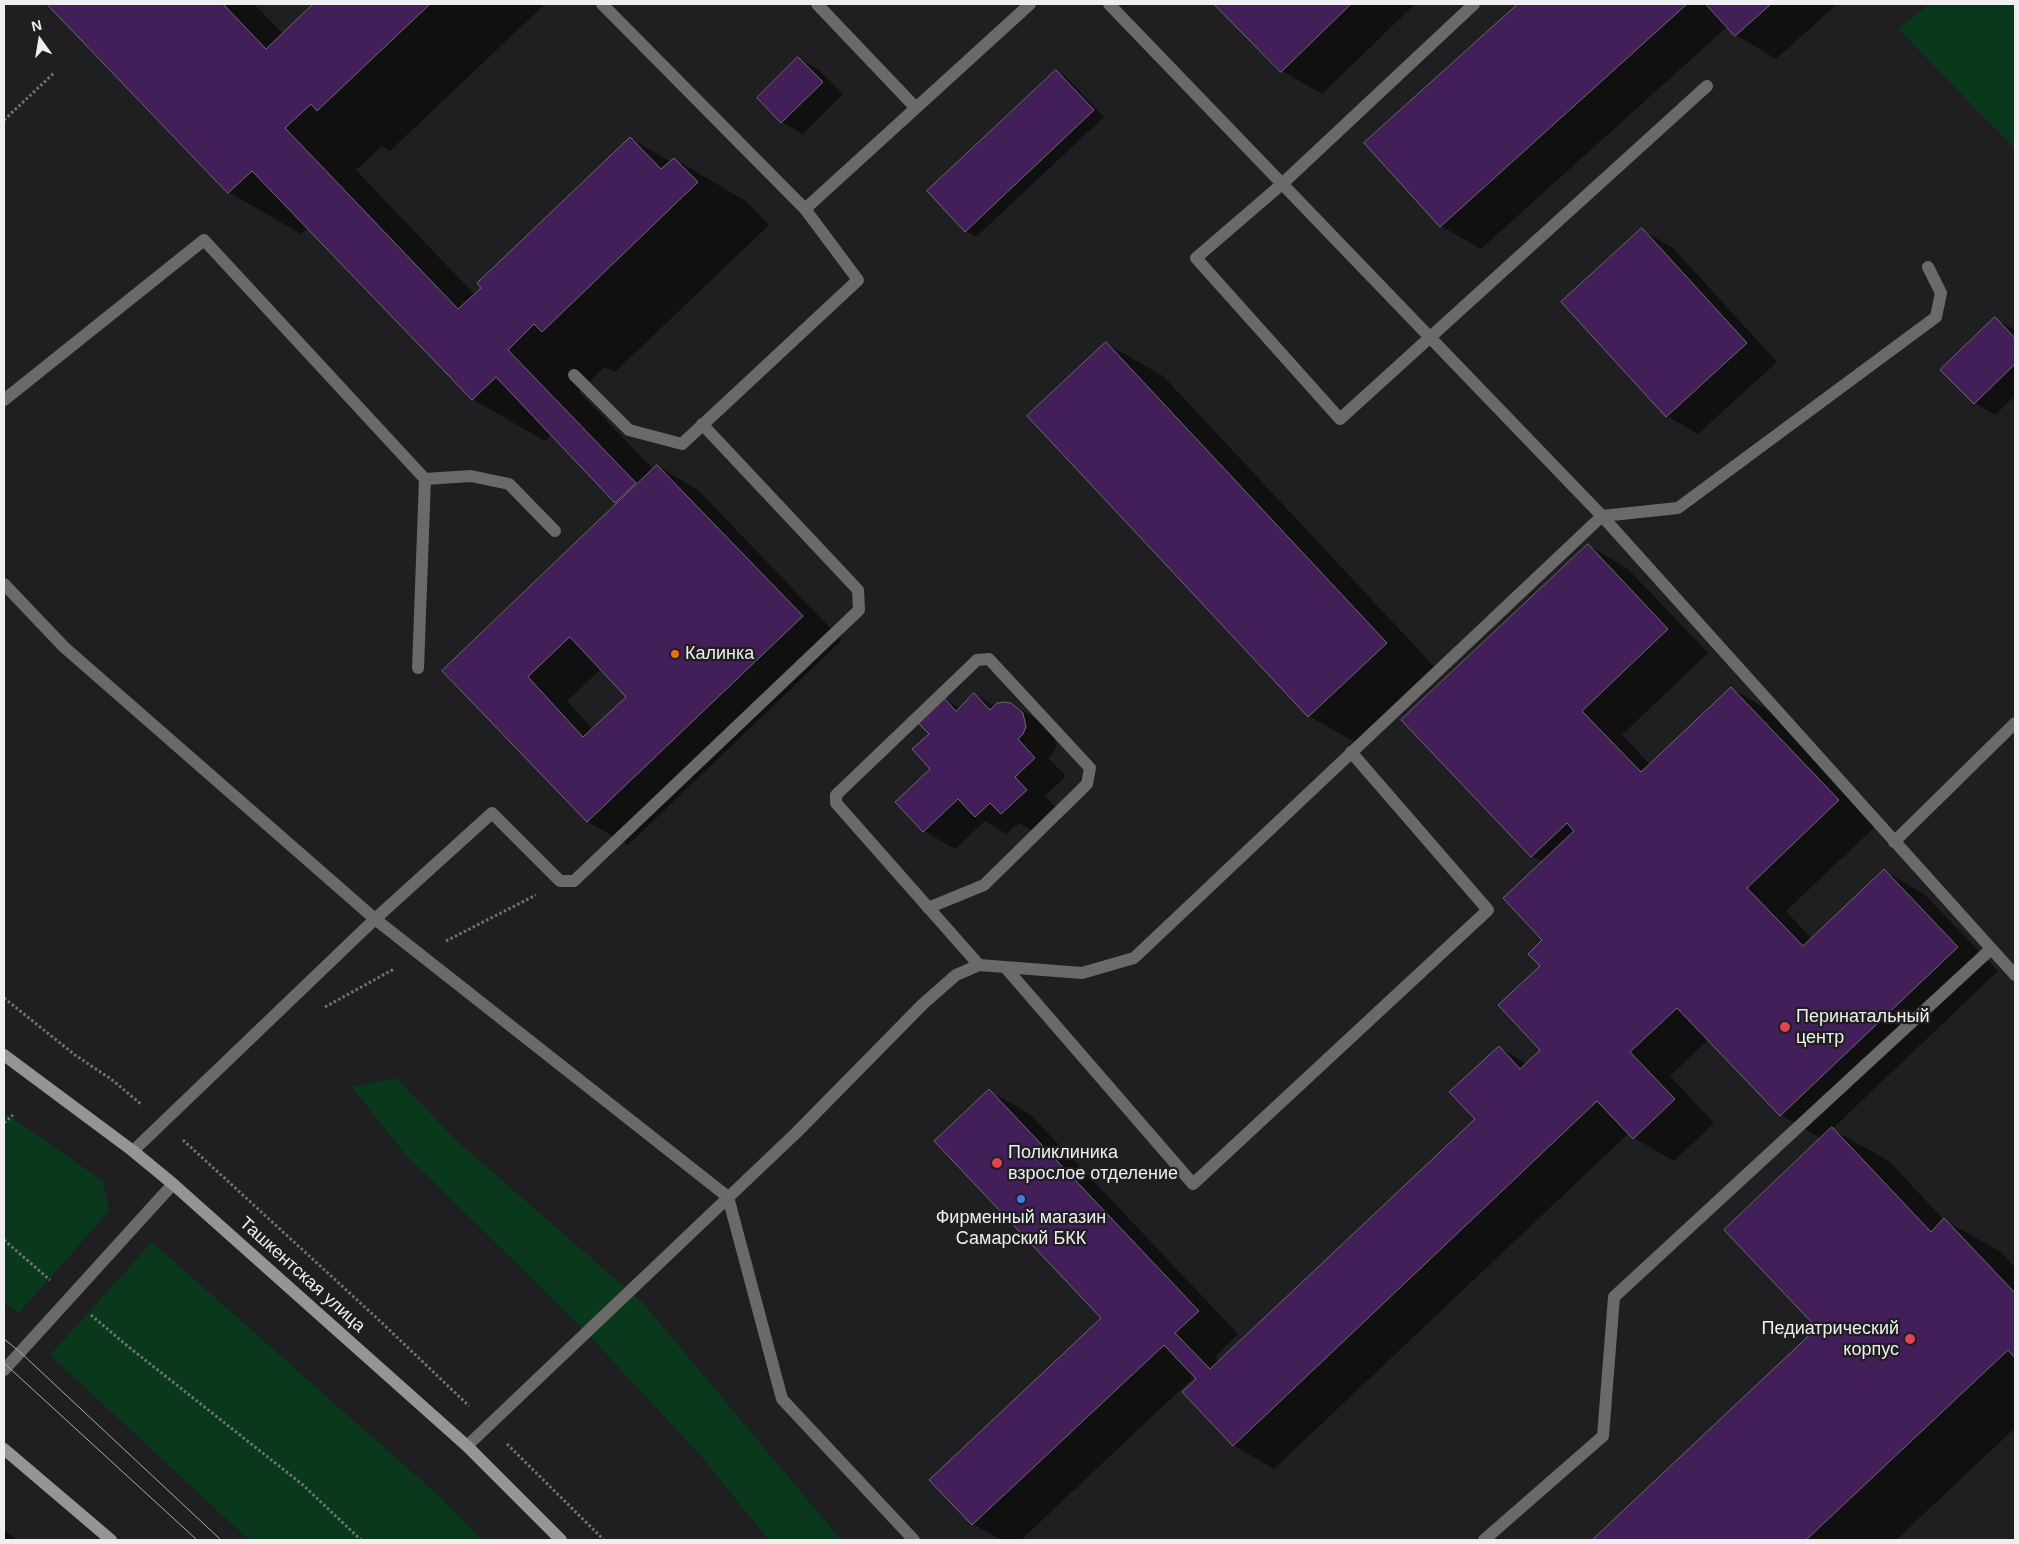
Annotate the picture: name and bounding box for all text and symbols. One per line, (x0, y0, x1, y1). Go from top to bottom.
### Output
north arrow (15, 15, 65, 65)
text: N (30, 16, 43, 34)
place label: Калинка (685, 643, 754, 665)
marker: Калинка (669, 648, 681, 660)
place label: Перинатальный центр (1796, 1006, 1929, 1048)
marker: Перинатальный центр (1778, 1020, 1792, 1034)
place label: Поликлиника взрослое отделение (1008, 1142, 1178, 1184)
marker: Поликлиника взрослое отделение (990, 1156, 1004, 1170)
marker: Фирменный магазин Самарский БКК (1015, 1193, 1027, 1205)
place label: Фирменный магазин Самарский БКК (936, 1207, 1106, 1250)
street label: Ташкентская улица (234, 1213, 370, 1337)
place label: Педиатрический корпус (1762, 1318, 1899, 1360)
marker: Педиатрический корпус (1903, 1332, 1917, 1346)

